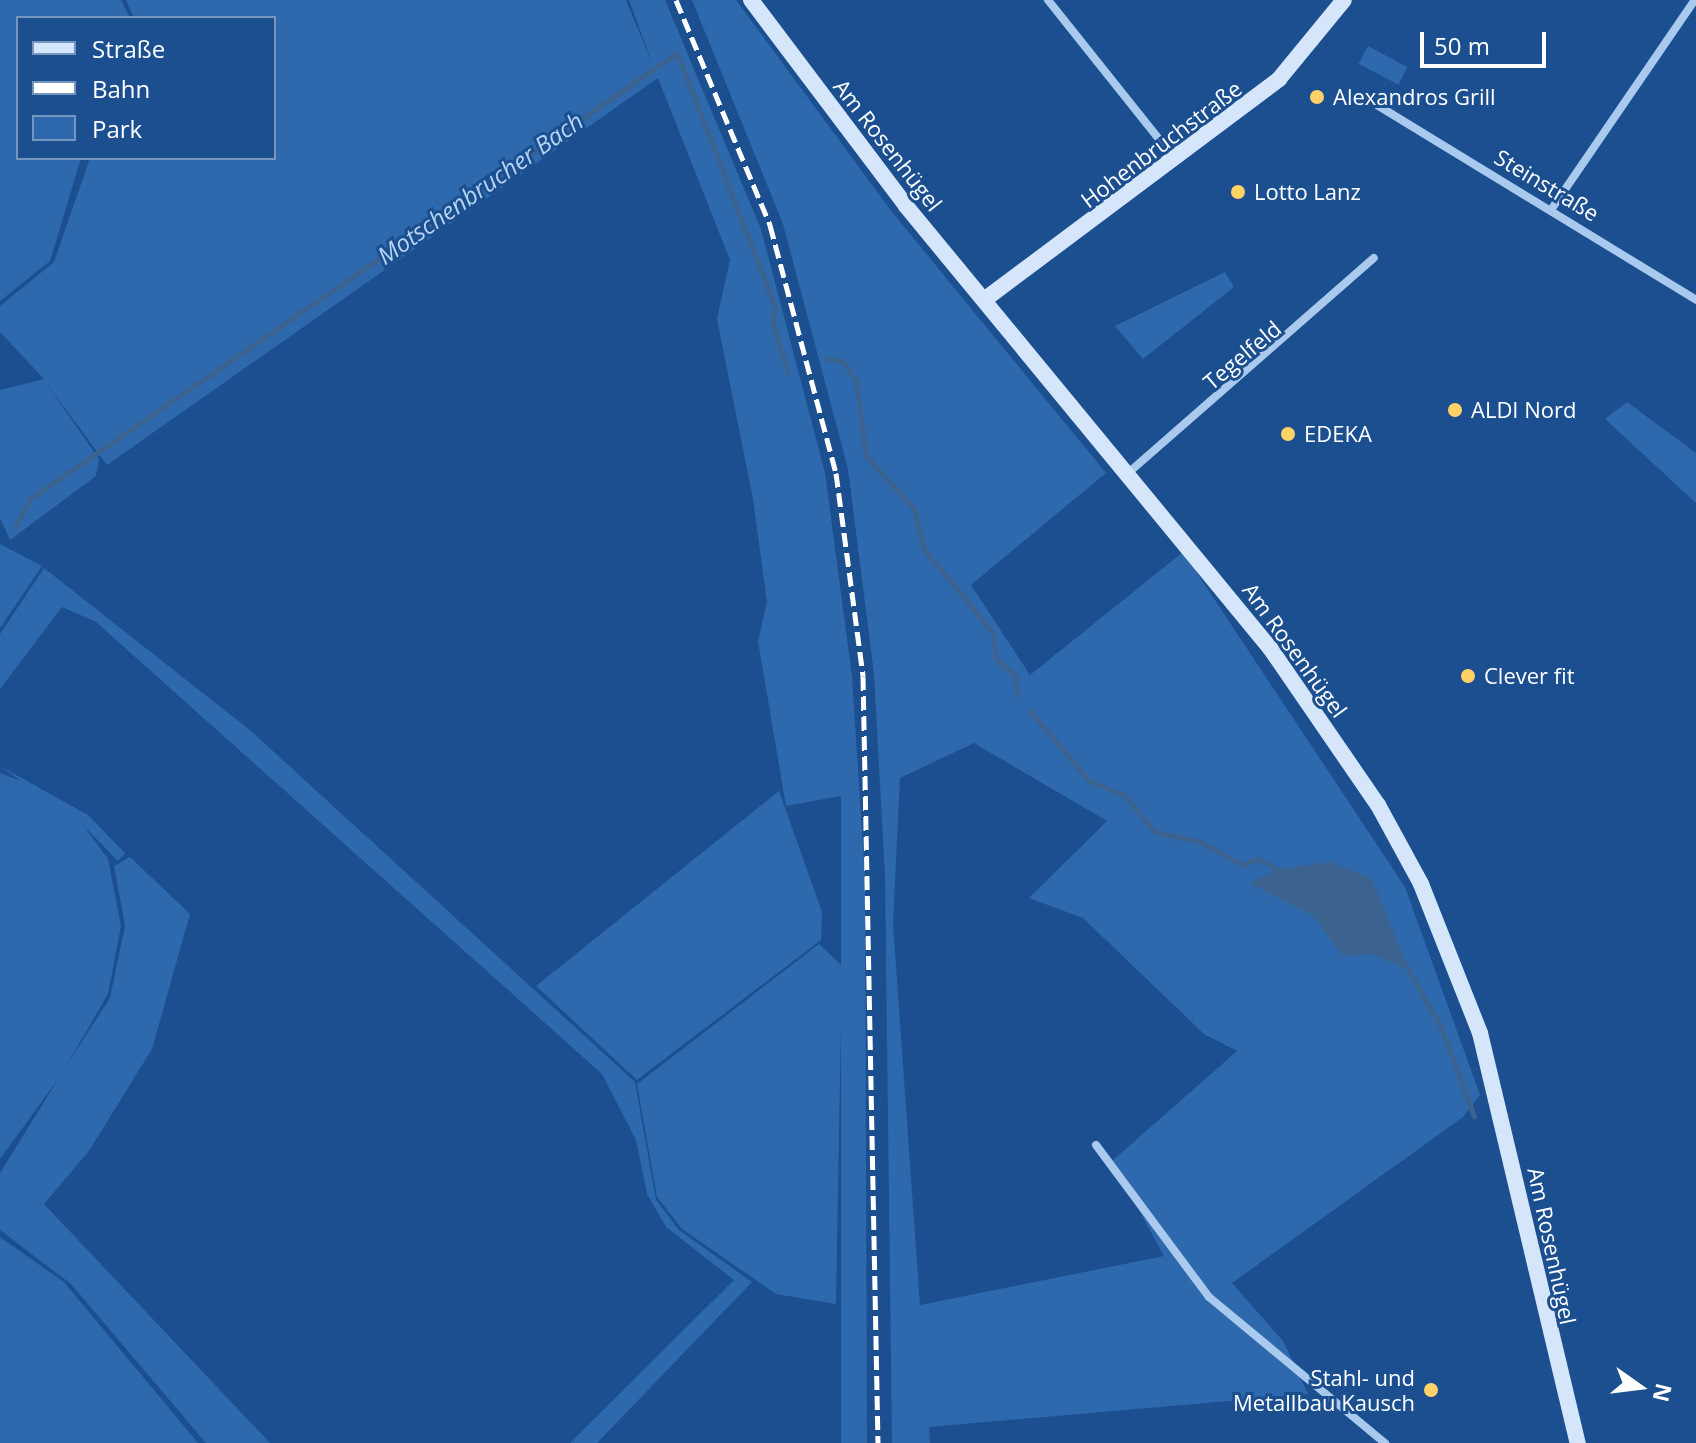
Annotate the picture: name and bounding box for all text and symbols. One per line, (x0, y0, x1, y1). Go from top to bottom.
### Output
legend (16, 16, 276, 160)
scale bar (1424, 16, 1550, 66)
text: 50 m (1434, 29, 1490, 62)
text: Straße (92, 32, 165, 65)
text: Bahn (92, 72, 150, 105)
street label: Am Rosenhügel (828, 74, 948, 216)
street label: Hohenbruchstraße (1075, 75, 1247, 213)
place label: Alexandros Grill (1333, 84, 1496, 110)
marker: Alexandros Grill (1308, 88, 1326, 106)
water label: Motschenbrucher Bach (372, 106, 588, 270)
text: Park (92, 112, 142, 145)
street label: Steinstraße (1490, 144, 1604, 226)
place label: Lotto Lanz (1254, 179, 1361, 205)
marker: Lotto Lanz (1229, 183, 1247, 201)
street label: Tegelfeld (1198, 315, 1286, 395)
place label: ALDI Nord (1471, 397, 1576, 423)
marker: ALDI Nord (1446, 401, 1464, 419)
place label: EDEKA (1304, 421, 1372, 447)
marker: EDEKA (1279, 425, 1297, 443)
street label: Am Rosenhügel (1237, 578, 1353, 722)
place label: Clever fit (1484, 663, 1575, 689)
marker: Clever fit (1459, 667, 1477, 685)
street label: Am Rosenhügel (1522, 1165, 1582, 1327)
north arrow (1600, 1347, 1680, 1427)
place label: Stahl- und Metallbau Kausch (1233, 1364, 1415, 1416)
text: N (1647, 1380, 1680, 1405)
marker: Stahl- und Metallbau Kausch (1422, 1381, 1440, 1399)

